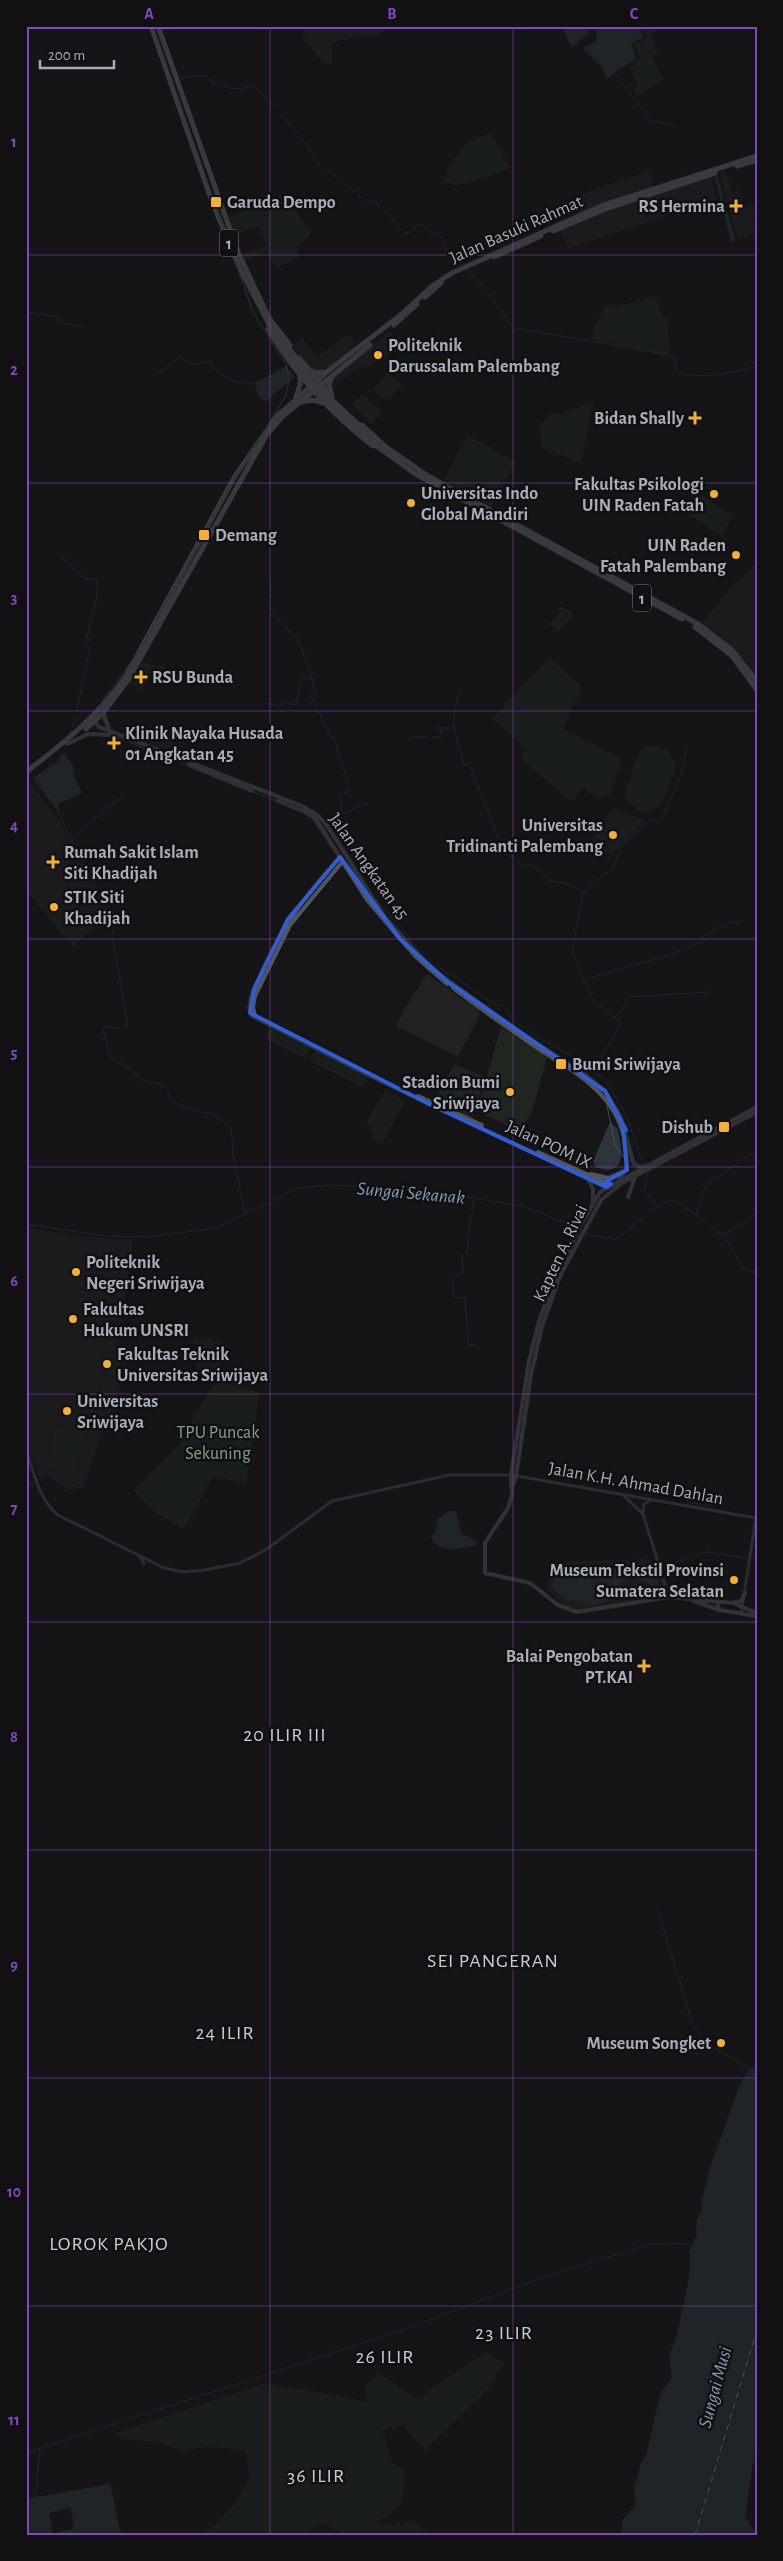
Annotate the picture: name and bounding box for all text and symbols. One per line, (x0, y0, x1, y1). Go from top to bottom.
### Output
text: A (144, 6, 154, 22)
text: B (387, 6, 397, 22)
text: C (630, 6, 639, 22)
scale bar (40, 38, 114, 70)
text: 200 m (48, 48, 85, 63)
text: 1 (11, 134, 17, 150)
street label: Jalan Basuki Rahmat (447, 192, 586, 267)
place label: Garuda Dempo (227, 194, 336, 212)
marker: Garuda Dempo (209, 195, 223, 209)
place label: RS Hermina (638, 198, 725, 216)
marker: RS Hermina (729, 199, 743, 213)
road number: 1 (220, 230, 238, 256)
place label: Politeknik Darussalam Palembang (388, 337, 560, 376)
marker: Politeknik Darussalam Palembang (372, 349, 384, 361)
text: 2 (10, 362, 18, 378)
place label: Bidan Shally (594, 410, 685, 428)
marker: Bidan Shally (688, 411, 702, 425)
place label: Fakultas Psikologi UIN Raden Fatah (574, 476, 704, 515)
place label: Universitas Indo Global Mandiri (421, 485, 538, 524)
marker: Fakultas Psikologi UIN Raden Fatah (708, 488, 720, 500)
marker: Universitas Indo Global Mandiri (405, 497, 417, 509)
place label: Demang (215, 527, 278, 545)
marker: Demang (197, 528, 211, 542)
place label: UIN Raden Fatah Palembang (600, 537, 727, 576)
marker: UIN Raden Fatah Palembang (730, 549, 742, 561)
road number: 1 (633, 584, 651, 612)
text: 3 (11, 590, 18, 606)
place label: RSU Bunda (152, 669, 233, 687)
marker: RSU Bunda (134, 670, 148, 684)
place label: Klinik Nayaka Husada 01 Angkatan 45 (125, 725, 284, 764)
marker: Klinik Nayaka Husada 01 Angkatan 45 (107, 736, 121, 750)
street label: Jalan Angkatan 45 (325, 810, 411, 923)
place label: Universitas Tridinanti Palembang (446, 817, 604, 856)
text: 4 (10, 818, 18, 834)
marker: Universitas Tridinanti Palembang (607, 829, 619, 841)
place label: Rumah Sakit Islam Siti Khadijah (64, 844, 199, 883)
marker: Rumah Sakit Islam Siti Khadijah (46, 855, 60, 869)
place label: STIK Siti Khadijah (64, 889, 130, 928)
marker: STIK Siti Khadijah (48, 901, 60, 913)
text: 5 (11, 1045, 18, 1061)
place label: Bumi Sriwijaya (572, 1056, 681, 1074)
marker: Bumi Sriwijaya (554, 1057, 568, 1071)
place label: Stadion Bumi Sriwijaya (402, 1074, 500, 1113)
marker: Stadion Bumi Sriwijaya (504, 1086, 516, 1098)
street label: Jalan POM IX (503, 1117, 594, 1173)
place label: Dishub (661, 1119, 713, 1137)
marker: Dishub (717, 1120, 731, 1134)
water label: Sungai Sekanak (356, 1179, 466, 1208)
street label: Kapten A. Rivai (531, 1202, 591, 1305)
place label: Politeknik Negeri Sriwijaya (86, 1254, 205, 1293)
marker: Politeknik Negeri Sriwijaya (70, 1266, 82, 1278)
text: 6 (10, 1273, 18, 1289)
place label: Fakultas Hukum UNSRI (83, 1301, 189, 1340)
marker: Fakultas Hukum UNSRI (67, 1313, 79, 1325)
place label: Fakultas Teknik Universitas Sriwijaya (117, 1346, 268, 1385)
marker: Fakultas Teknik Universitas Sriwijaya (101, 1358, 113, 1370)
place label: Universitas Sriwijaya (77, 1393, 158, 1432)
marker: Universitas Sriwijaya (61, 1405, 73, 1417)
park label: TPU Puncak Sekuning (176, 1424, 260, 1463)
street label: Jalan K.H. Ahmad Dahlan (547, 1460, 725, 1508)
text: 7 (11, 1501, 18, 1517)
place label: Museum Tekstil Provinsi Sumatera Selatan (550, 1562, 724, 1601)
marker: Museum Tekstil Provinsi Sumatera Selatan (728, 1574, 740, 1586)
place label: Balai Pengobatan PT.KAI (506, 1648, 633, 1687)
marker: Balai Pengobatan PT.KAI (637, 1659, 651, 1673)
district label: 20 ILIR III (243, 1725, 327, 1745)
text: 8 (10, 1729, 18, 1745)
district label: SEI PANGERAN (427, 1951, 559, 1971)
text: 9 (10, 1957, 18, 1973)
district label: 24 ILIR (195, 2023, 255, 2043)
place label: Museum Songket (586, 2035, 711, 2053)
marker: Museum Songket (715, 2037, 727, 2049)
text: 10 (7, 2184, 21, 2200)
district label: LOROK PAKJO (49, 2234, 169, 2254)
district label: 23 ILIR (475, 2323, 533, 2343)
water label: Sungai Musi (696, 2345, 735, 2430)
district label: 26 ILIR (356, 2347, 414, 2367)
text: 11 (8, 2412, 20, 2428)
district label: 36 ILIR (287, 2466, 345, 2486)

